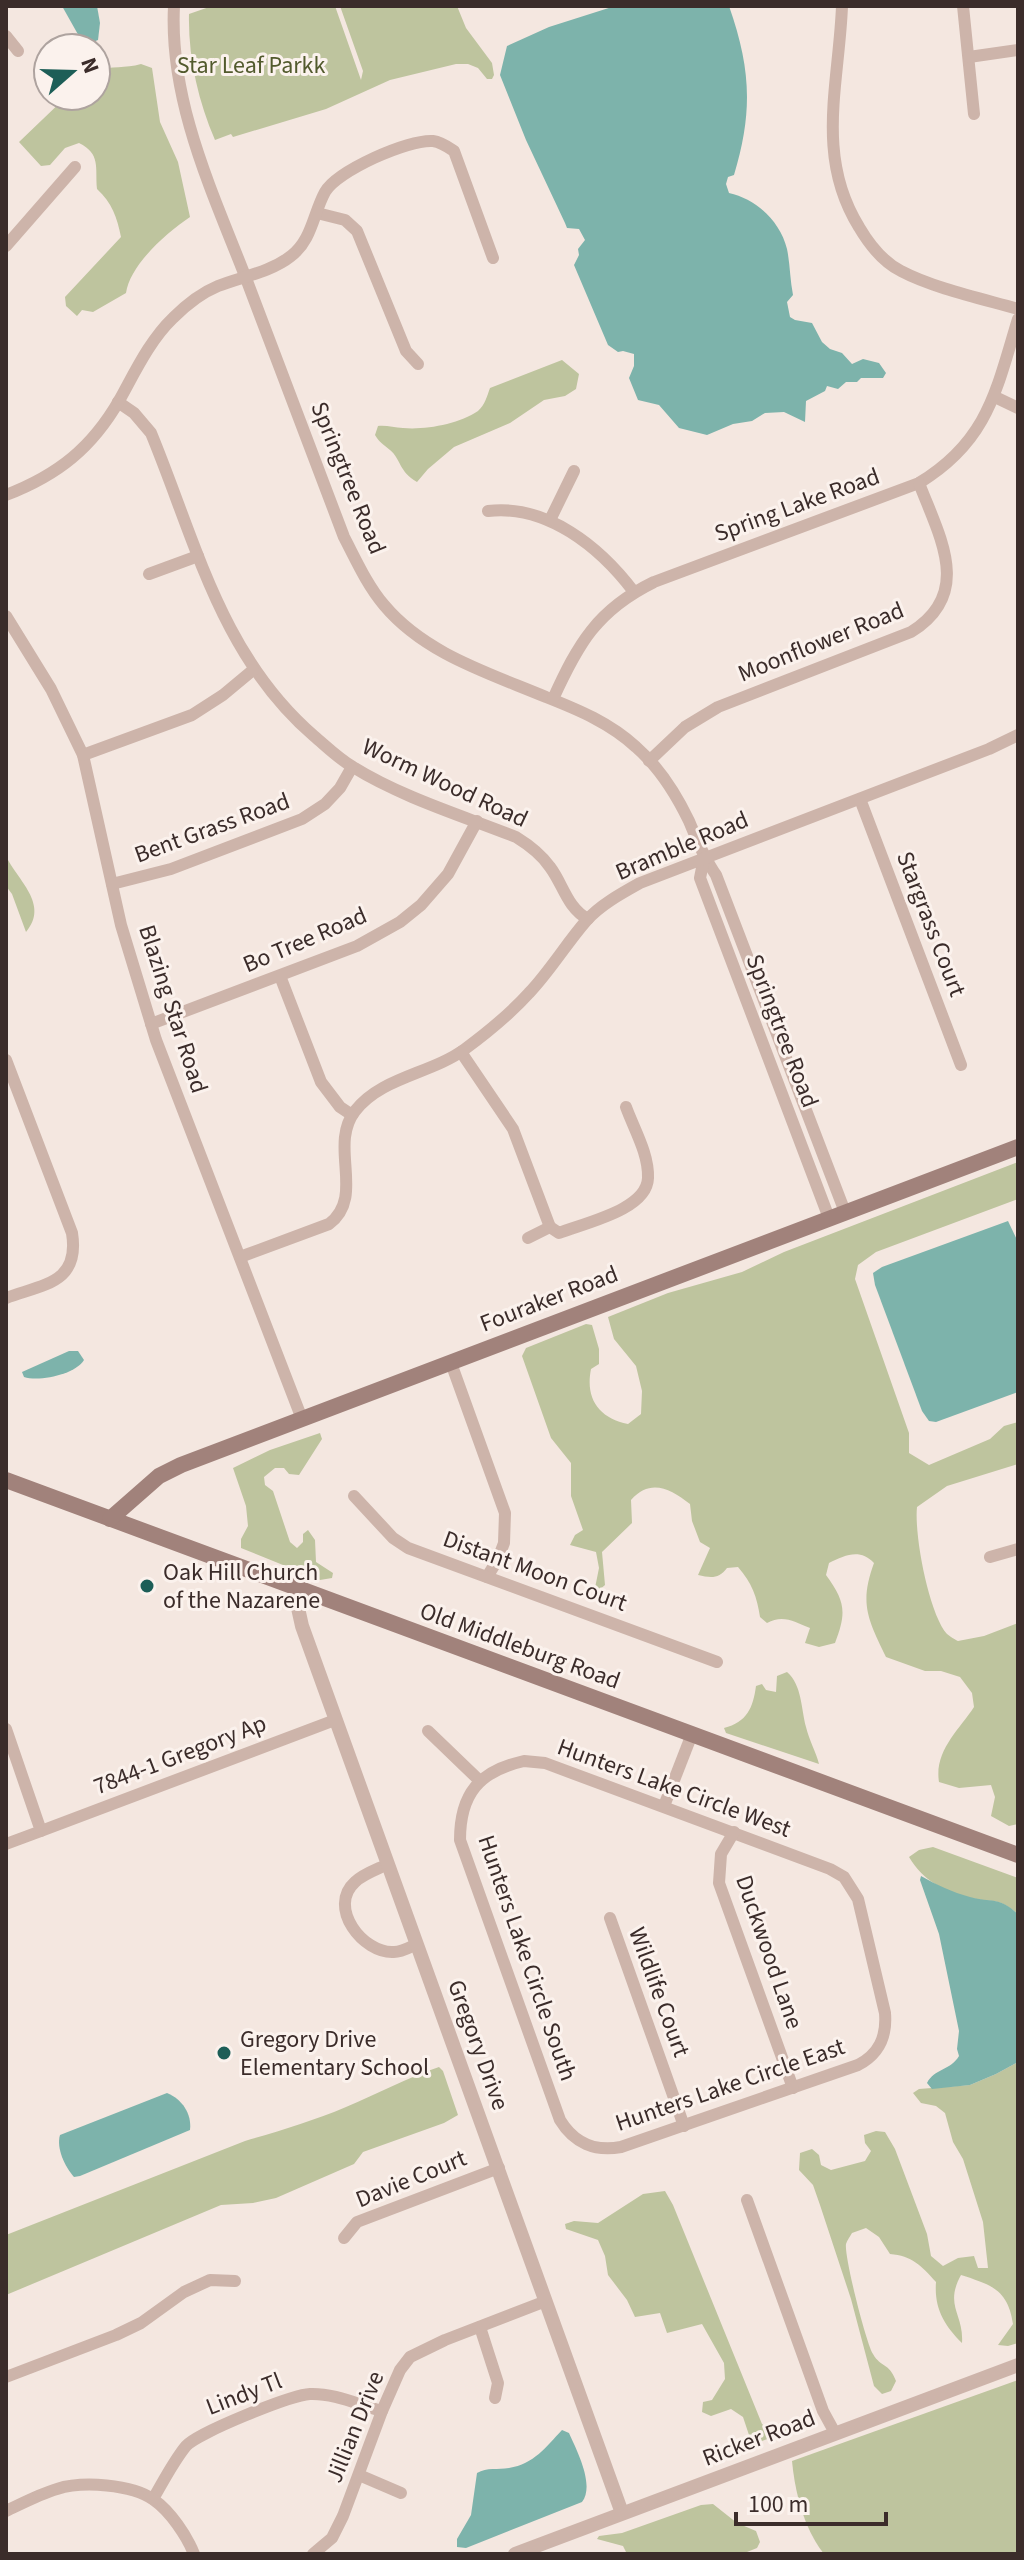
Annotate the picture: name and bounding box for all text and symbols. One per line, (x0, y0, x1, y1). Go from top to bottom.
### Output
north arrow (32, 32, 112, 112)
park label: Star Leaf Parkk (177, 48, 325, 83)
text: N (72, 53, 107, 78)
street label: Springtree Road (301, 396, 395, 560)
street label: Spring Lake Road (709, 459, 885, 551)
street label: Moonflower Road (733, 593, 909, 691)
street label: Worm Wood Road (356, 729, 534, 837)
street label: Bent Grass Road (129, 784, 295, 872)
street label: Bramble Road (610, 802, 754, 890)
street label: Stargrass Court (887, 846, 975, 1002)
street label: Bo Tree Road (237, 898, 373, 982)
street label: Blazing Star Road (129, 920, 217, 1098)
street label: Springtree Road (737, 949, 827, 1113)
street label: Fouraker Road (475, 1257, 623, 1341)
street label: Distant Moon Court (438, 1521, 632, 1621)
place label: Oak Hill Church of the Nazarene (163, 1555, 320, 1618)
marker: Oak Hill Church of the Nazarene (138, 1577, 156, 1595)
street label: Old Middleburg Road (415, 1593, 625, 1699)
street label: 7844-1 Gregory Ap (89, 1706, 271, 1804)
street label: Hunters Lake Circle West (552, 1729, 796, 1847)
street label: Hunters Lake Circle South (468, 1830, 586, 2086)
street label: Duckwood Lane (726, 1870, 812, 2034)
street label: Wildlife Court (619, 1922, 699, 2062)
street label: Gregory Drive (438, 1975, 518, 2115)
place label: Gregory Drive Elementary School (240, 2022, 429, 2085)
street label: Hunters Lake Circle East (611, 2029, 849, 2141)
marker: Gregory Drive Elementary School (215, 2044, 233, 2062)
street label: Davie Court (350, 2141, 472, 2217)
street label: Lindy Tl (201, 2364, 287, 2424)
street label: Jillian Drive (317, 2366, 393, 2488)
street label: Ricker Road (697, 2400, 821, 2476)
scale bar (736, 2476, 886, 2526)
text: 100 m (748, 2487, 808, 2522)

